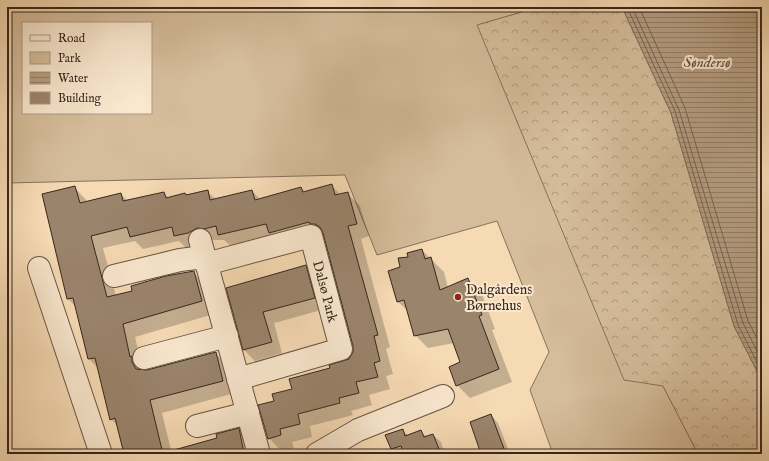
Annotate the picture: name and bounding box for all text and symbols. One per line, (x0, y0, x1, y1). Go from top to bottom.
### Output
legend (22, 22, 152, 114)
text: Road (58, 31, 86, 46)
text: Park (58, 51, 81, 66)
water label: Søndersø (683, 53, 731, 72)
text: Water (58, 71, 89, 86)
text: Building (58, 91, 102, 106)
street label: Dalsø Park (308, 259, 342, 325)
place label: Dalgårdens Børnehus (466, 281, 532, 315)
marker: Dalgårdens Børnehus (453, 292, 463, 302)

